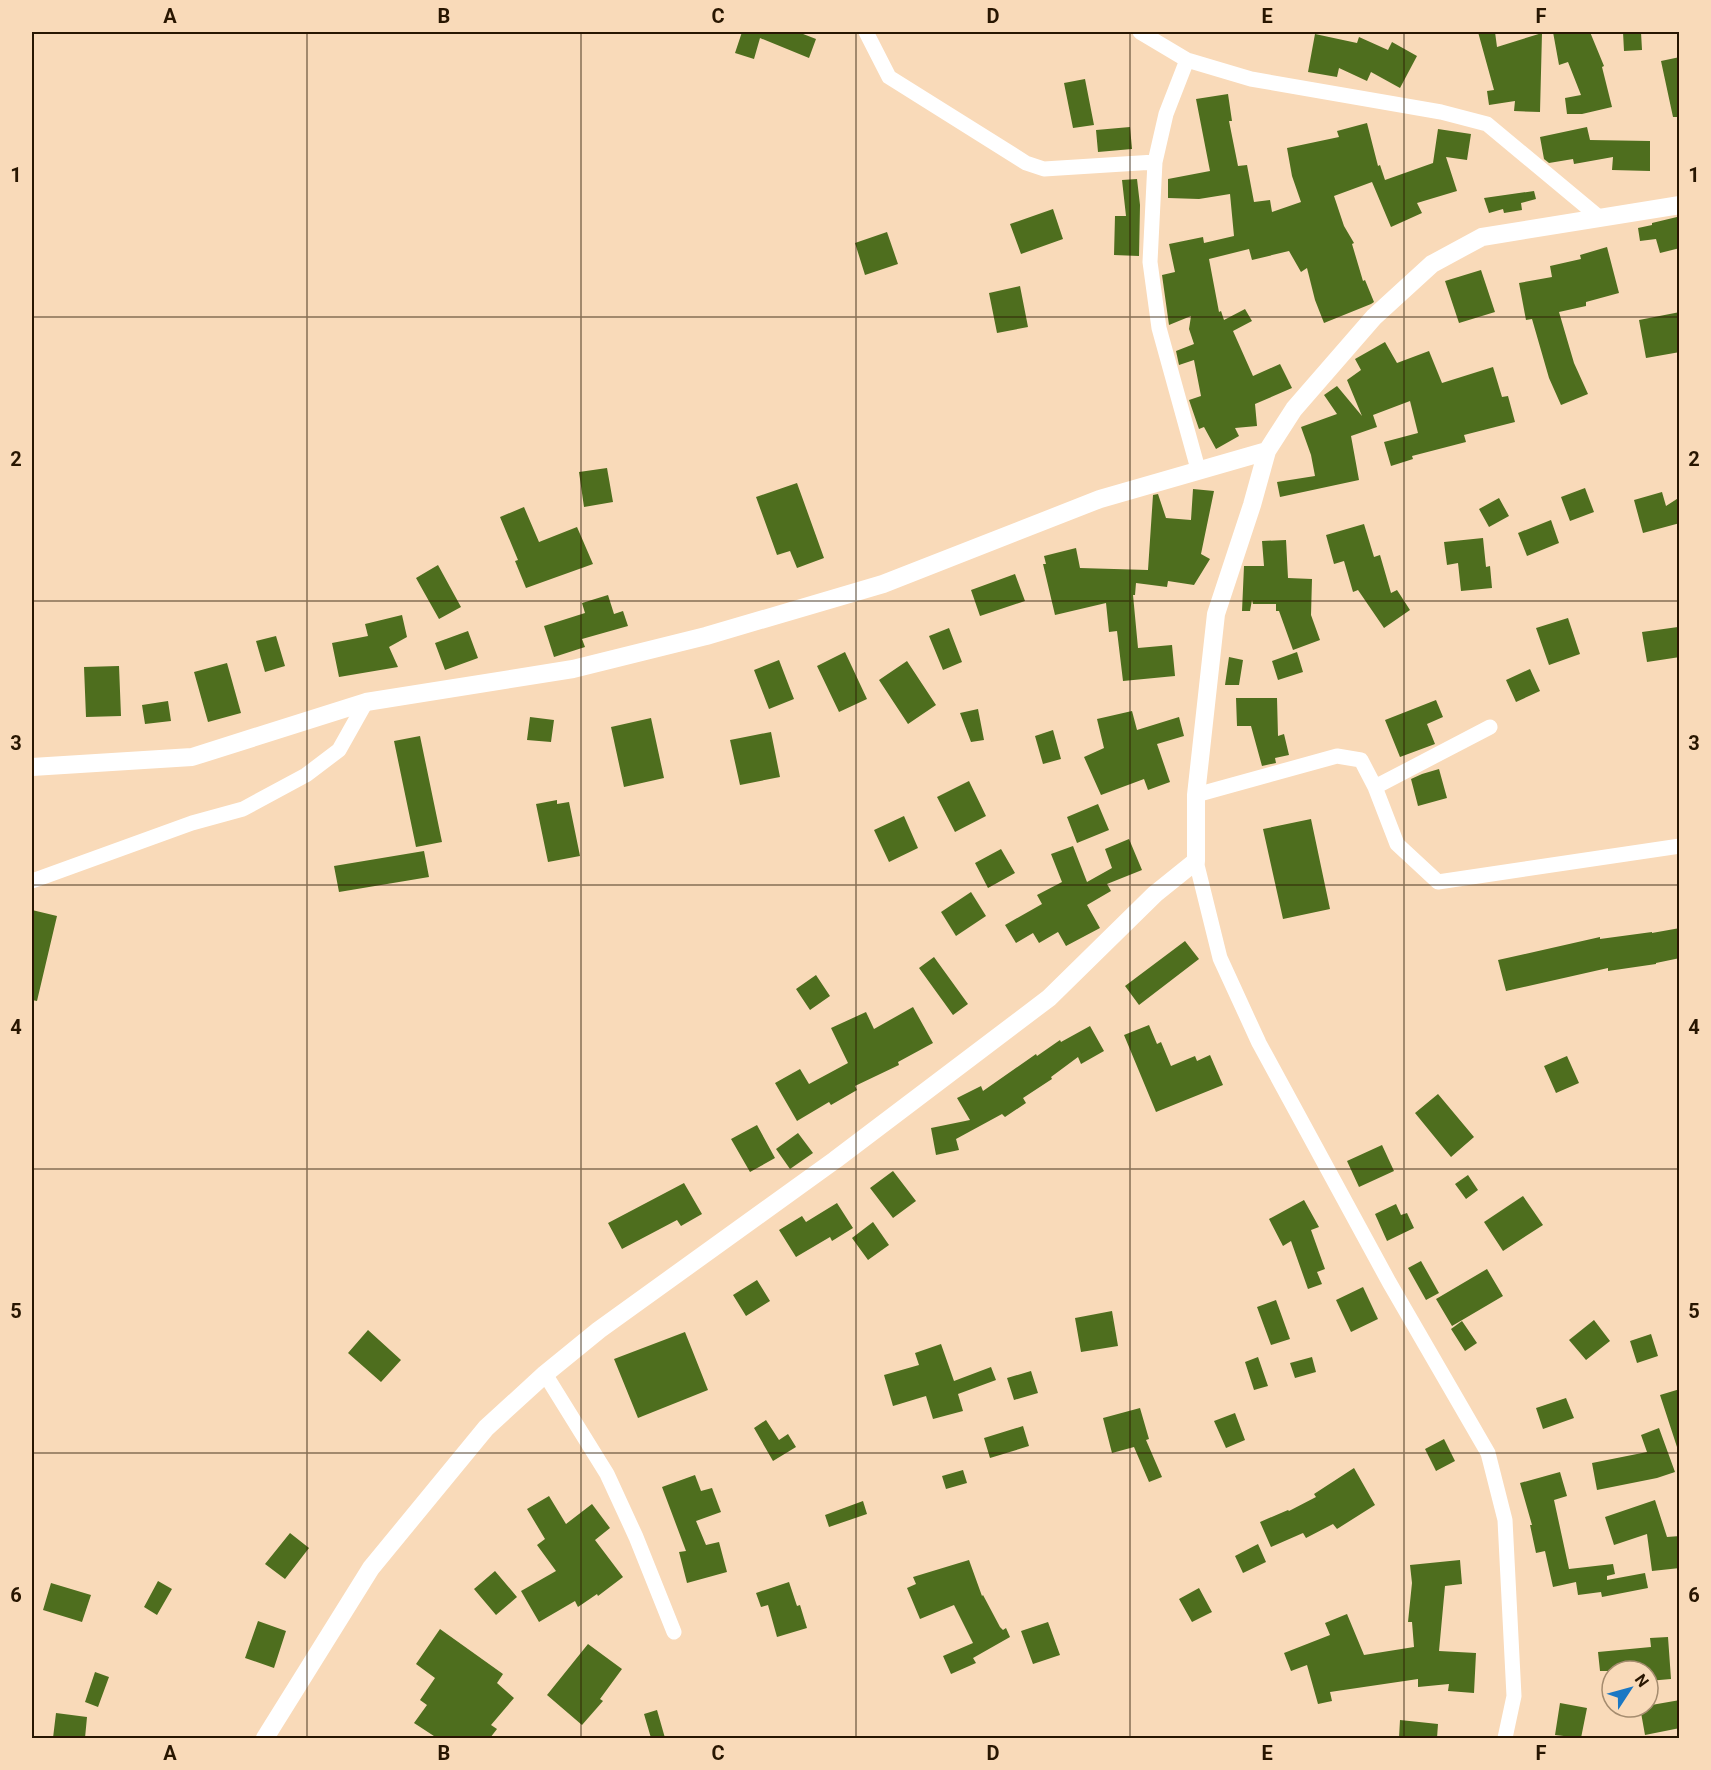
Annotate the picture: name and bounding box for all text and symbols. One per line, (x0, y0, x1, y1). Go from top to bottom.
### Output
text: A (163, 4, 177, 28)
text: B (438, 4, 450, 28)
text: C (711, 4, 725, 28)
text: D (987, 4, 1000, 28)
text: E (1261, 4, 1273, 28)
text: F (1536, 4, 1547, 28)
text: 1 (10, 163, 22, 187)
text: 1 (1688, 163, 1700, 187)
text: 2 (10, 447, 22, 471)
text: 2 (1688, 447, 1700, 471)
text: 3 (10, 731, 22, 755)
text: 3 (1688, 731, 1700, 755)
text: 4 (10, 1015, 22, 1039)
text: 4 (1688, 1015, 1700, 1039)
text: 5 (10, 1299, 22, 1323)
text: 5 (1688, 1299, 1700, 1323)
text: 6 (10, 1583, 22, 1607)
text: 6 (1688, 1583, 1700, 1607)
north arrow (1600, 1659, 1660, 1719)
text: N (1631, 1670, 1653, 1691)
text: A (163, 1741, 177, 1765)
text: B (438, 1741, 450, 1765)
text: C (711, 1741, 725, 1765)
text: D (987, 1741, 1000, 1765)
text: E (1261, 1741, 1273, 1765)
text: F (1536, 1741, 1547, 1765)

